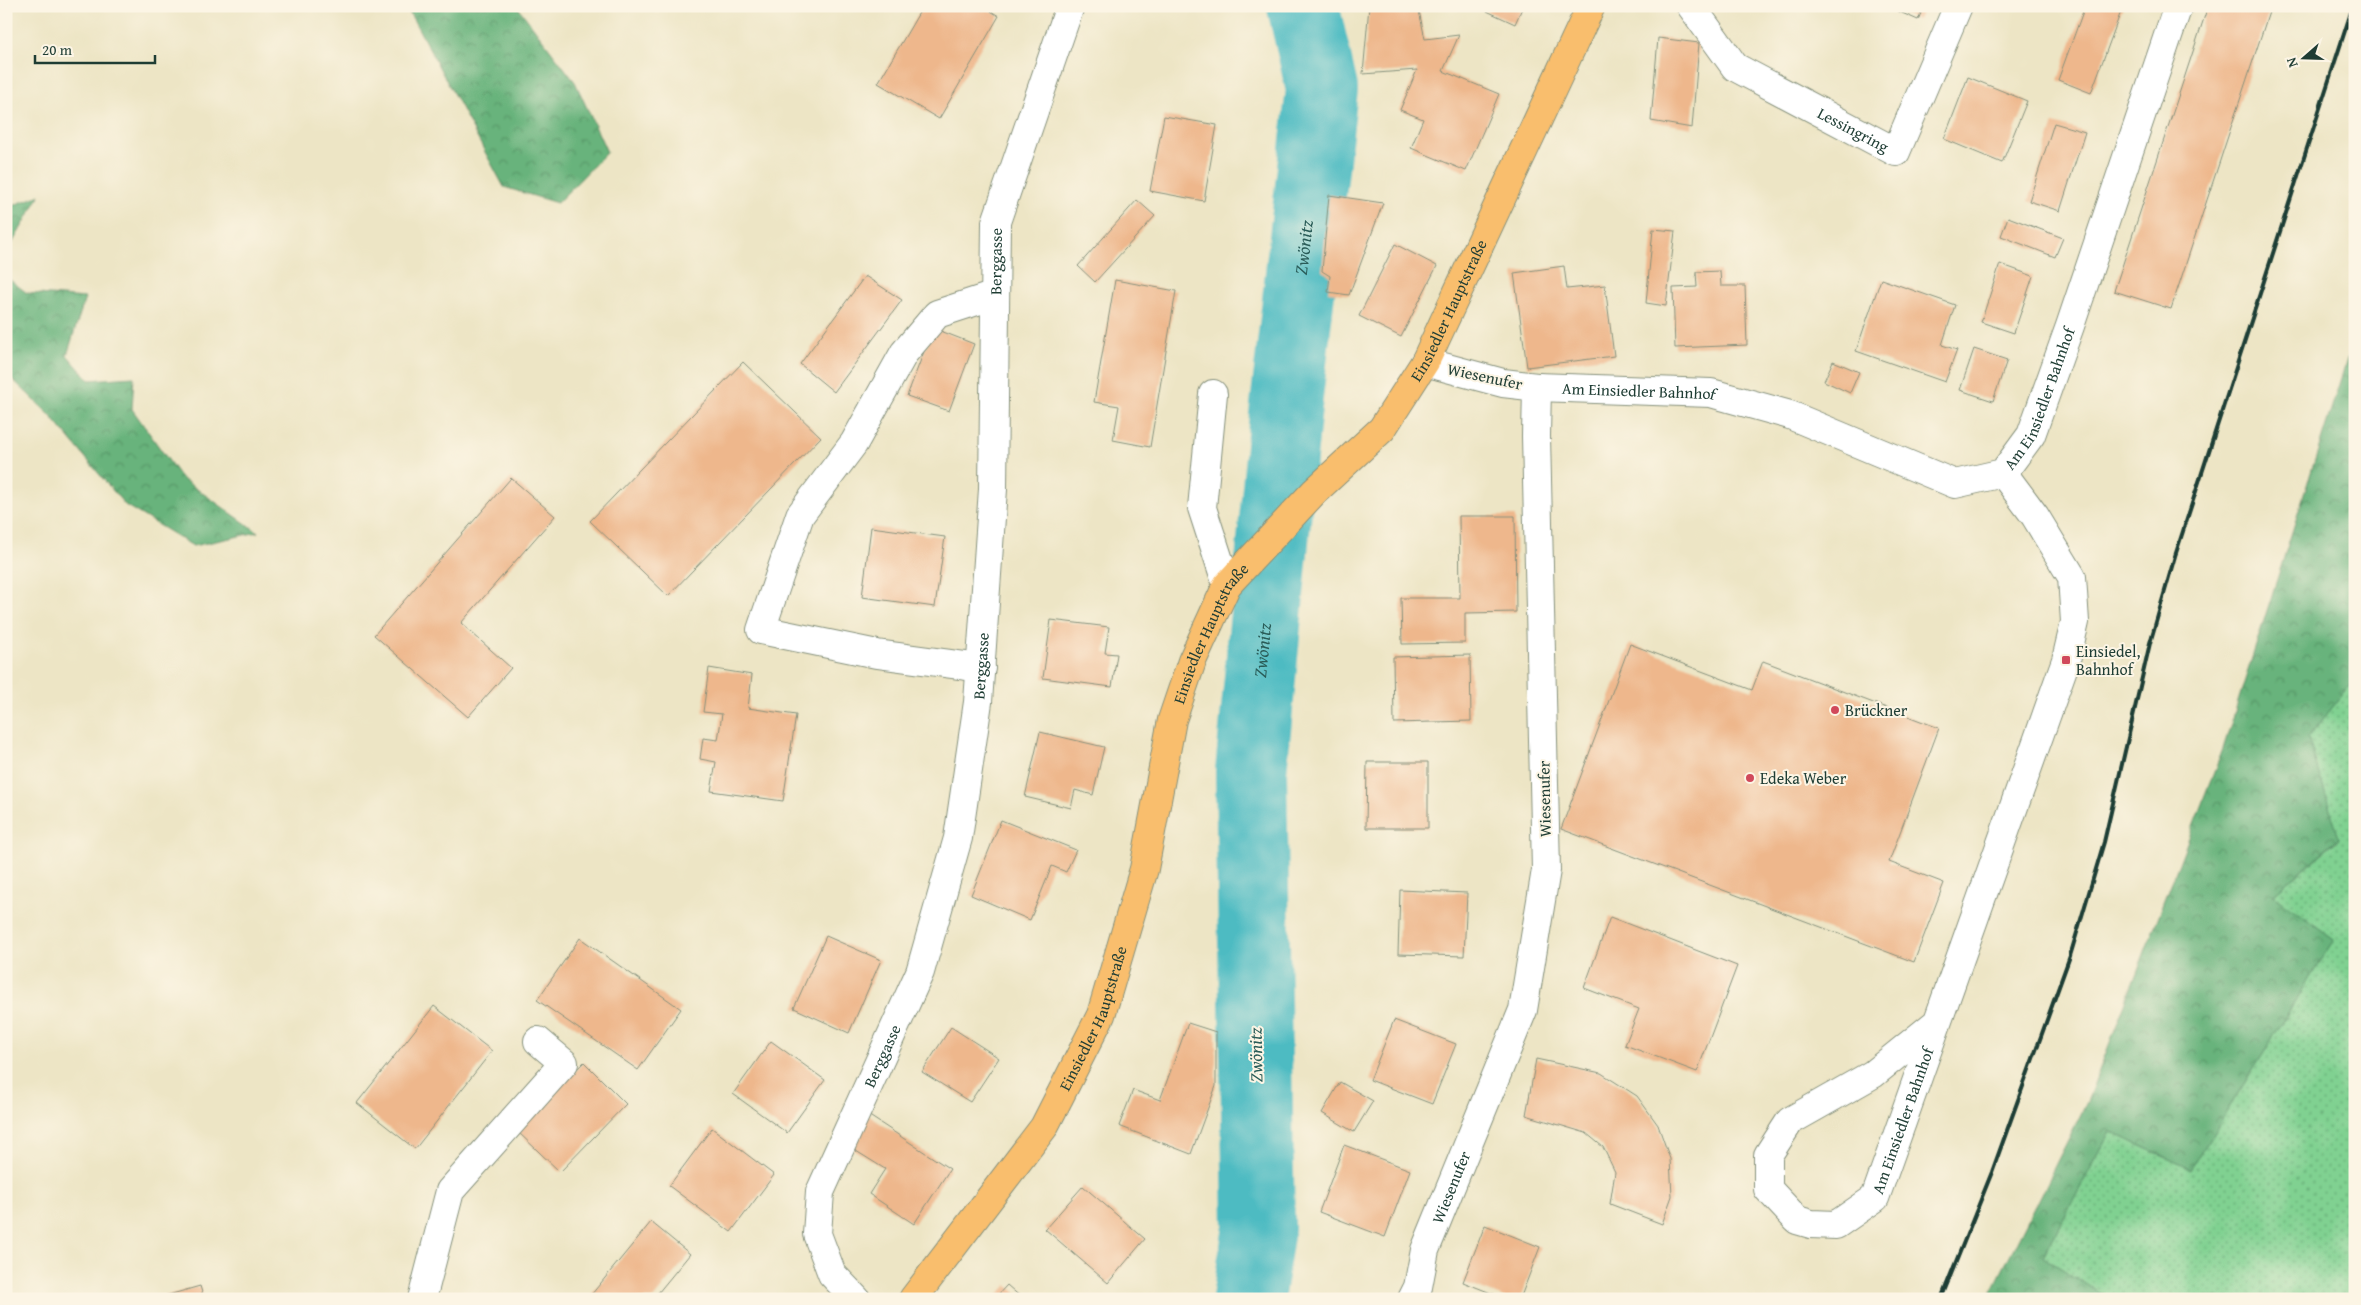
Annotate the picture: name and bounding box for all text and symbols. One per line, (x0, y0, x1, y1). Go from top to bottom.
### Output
scale bar (35, 32, 155, 64)
north arrow (2278, 32, 2328, 82)
text: 20 m (42, 39, 73, 60)
text: N (2281, 54, 2303, 70)
street label: Lessingring (1813, 101, 1893, 158)
water label: Zwönitz (1287, 219, 1320, 276)
street label: Berggasse (983, 228, 1008, 295)
street label: Einsiedler Hauptstraße (1404, 235, 1493, 386)
street label: Am Einsiedler Bahnhof (1997, 322, 2081, 475)
street label: Wiesenufer (1445, 356, 1525, 396)
street label: Am Einsiedler Bahnhof (1562, 376, 1721, 406)
street label: Einsiedler Hauptstraße (1166, 557, 1254, 707)
water label: Zwönitz (1246, 622, 1278, 679)
street label: Berggasse (966, 632, 995, 700)
place label: Einsiedel, Bahnhof (2076, 639, 2140, 681)
marker: Einsiedel, Bahnhof (2060, 654, 2072, 666)
place label: Brückner (1845, 698, 1908, 722)
marker: Brückner (1829, 704, 1841, 716)
street label: Wiesenufer (1531, 760, 1557, 837)
place label: Edeka Weber (1760, 766, 1847, 790)
marker: Edeka Weber (1744, 772, 1756, 784)
street label: Einsiedler Hauptstraße (1053, 943, 1133, 1095)
street label: Berggasse (857, 1020, 907, 1091)
water label: Zwönitz (1242, 1027, 1269, 1083)
street label: Am Einsiedler Bahnhof (1865, 1042, 1940, 1197)
street label: Wiesenufer (1425, 1147, 1476, 1227)

